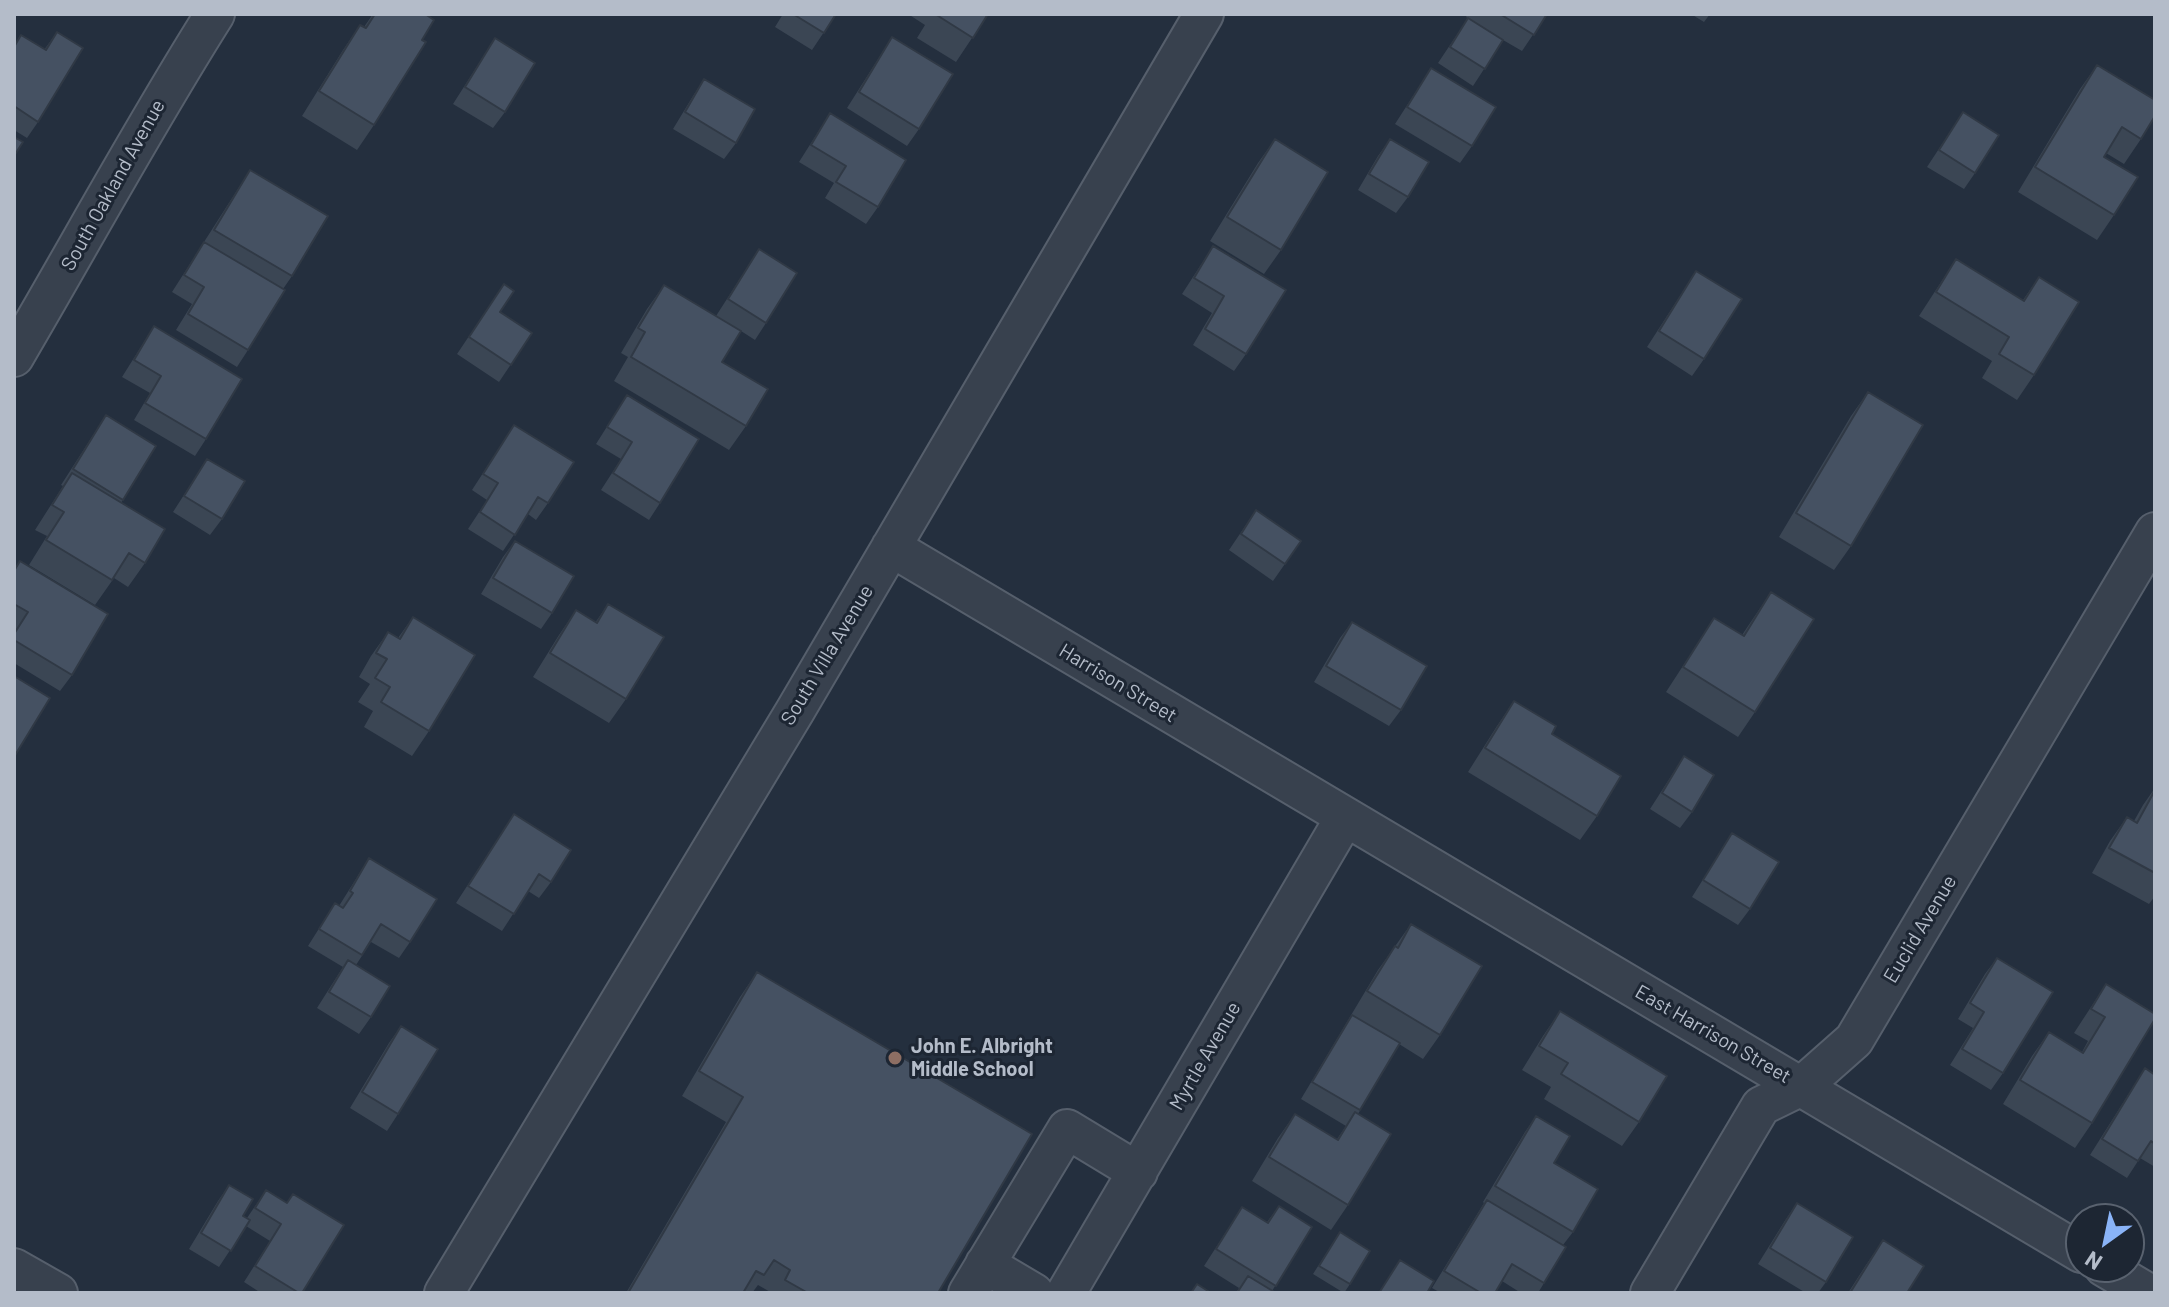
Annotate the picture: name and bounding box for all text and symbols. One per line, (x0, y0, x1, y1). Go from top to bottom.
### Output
street label: South Oakland Avenue (56, 95, 170, 275)
street label: South Villa Avenue (776, 581, 878, 729)
street label: Harrison Street (1055, 639, 1181, 727)
street label: Euclid Avenue (1878, 871, 1962, 987)
street label: East Harrison Street (1631, 980, 1795, 1088)
street label: Myrtle Avenue (1164, 998, 1246, 1114)
place label: John E. Albright Middle School (911, 1034, 1053, 1081)
marker: John E. Albright Middle School (886, 1049, 904, 1067)
north arrow (2065, 1203, 2145, 1283)
text: N (2080, 1247, 2106, 1276)

